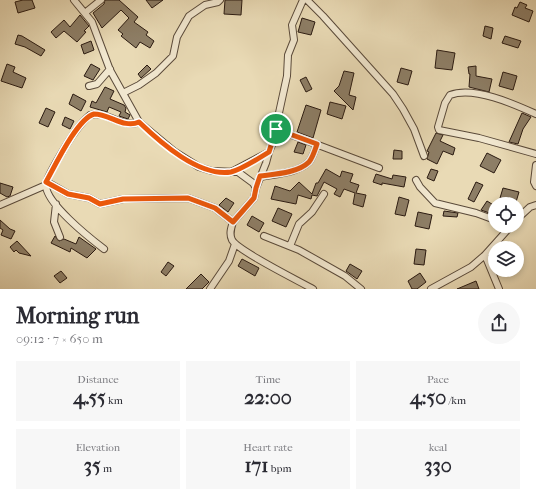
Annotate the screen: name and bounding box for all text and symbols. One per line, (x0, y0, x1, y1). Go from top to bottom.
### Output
pin (259, 112, 293, 146)
icon: arrive (265, 118, 287, 140)
map controls (488, 197, 524, 277)
button: locate (488, 197, 524, 233)
button: layers (488, 241, 524, 277)
button: share (478, 302, 520, 344)
text: Morning run (16, 303, 139, 329)
text: 09:12 · 7 × 650 m (16, 331, 103, 346)
text: Distance (77, 373, 119, 386)
text: Time (256, 373, 281, 386)
text: Pace (427, 373, 449, 386)
text: 4.55 (73, 386, 106, 409)
text: 22:00 (244, 386, 292, 409)
text: 4:50 (410, 386, 446, 409)
text: km (106, 394, 123, 407)
text: /km (446, 394, 466, 407)
text: Elevation (76, 441, 120, 454)
text: Heart rate (243, 441, 293, 454)
text: kcal (429, 441, 447, 454)
text: 35 (84, 454, 101, 477)
text: 171 (244, 454, 268, 477)
text: 330 (424, 454, 452, 477)
text: m (101, 462, 112, 475)
text: bpm (268, 462, 292, 475)

